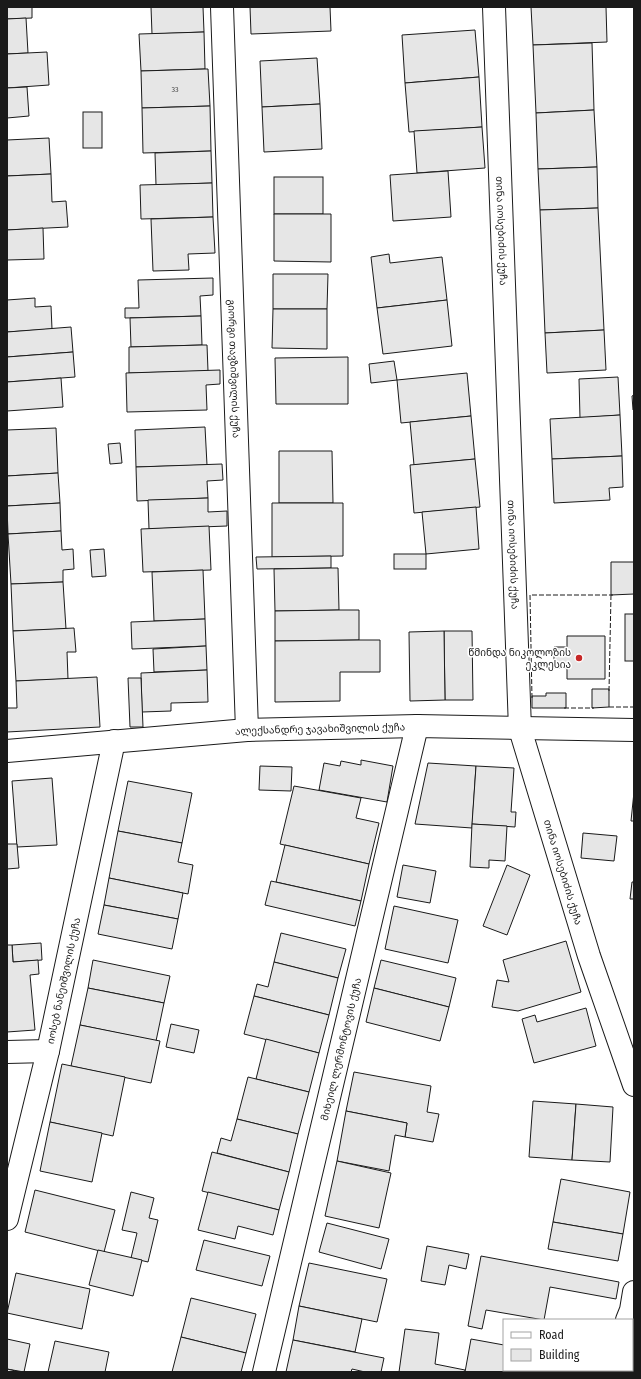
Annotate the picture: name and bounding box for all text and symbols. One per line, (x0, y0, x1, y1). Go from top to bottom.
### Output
house number: 33 (171, 85, 179, 94)
street label: თინა იოსებიძის ქუჩა (493, 176, 509, 286)
street label: გიორგი თავზიშვილის ქუჩა (225, 299, 242, 438)
street label: თინა იოსებიძის ქუჩა (505, 500, 521, 610)
place label: წმინდა ნიკოლოზის ეკლესია (468, 647, 571, 671)
marker: წმინდა ნიკოლოზის ეკლესია (574, 653, 584, 663)
street label: ალექსანდრე ჯავახიშვილის ქუჩა (235, 721, 405, 738)
street label: თინა იოსებიძის ქუჩა (541, 818, 584, 926)
street label: იოსებ ნანეიშვილის ქუჩა (45, 916, 83, 1045)
street label: მიხეილ ლერმონტოვის ქუჩა (319, 977, 364, 1122)
legend (503, 1319, 633, 1371)
text: Road (539, 1328, 564, 1342)
text: Building (539, 1348, 580, 1362)

